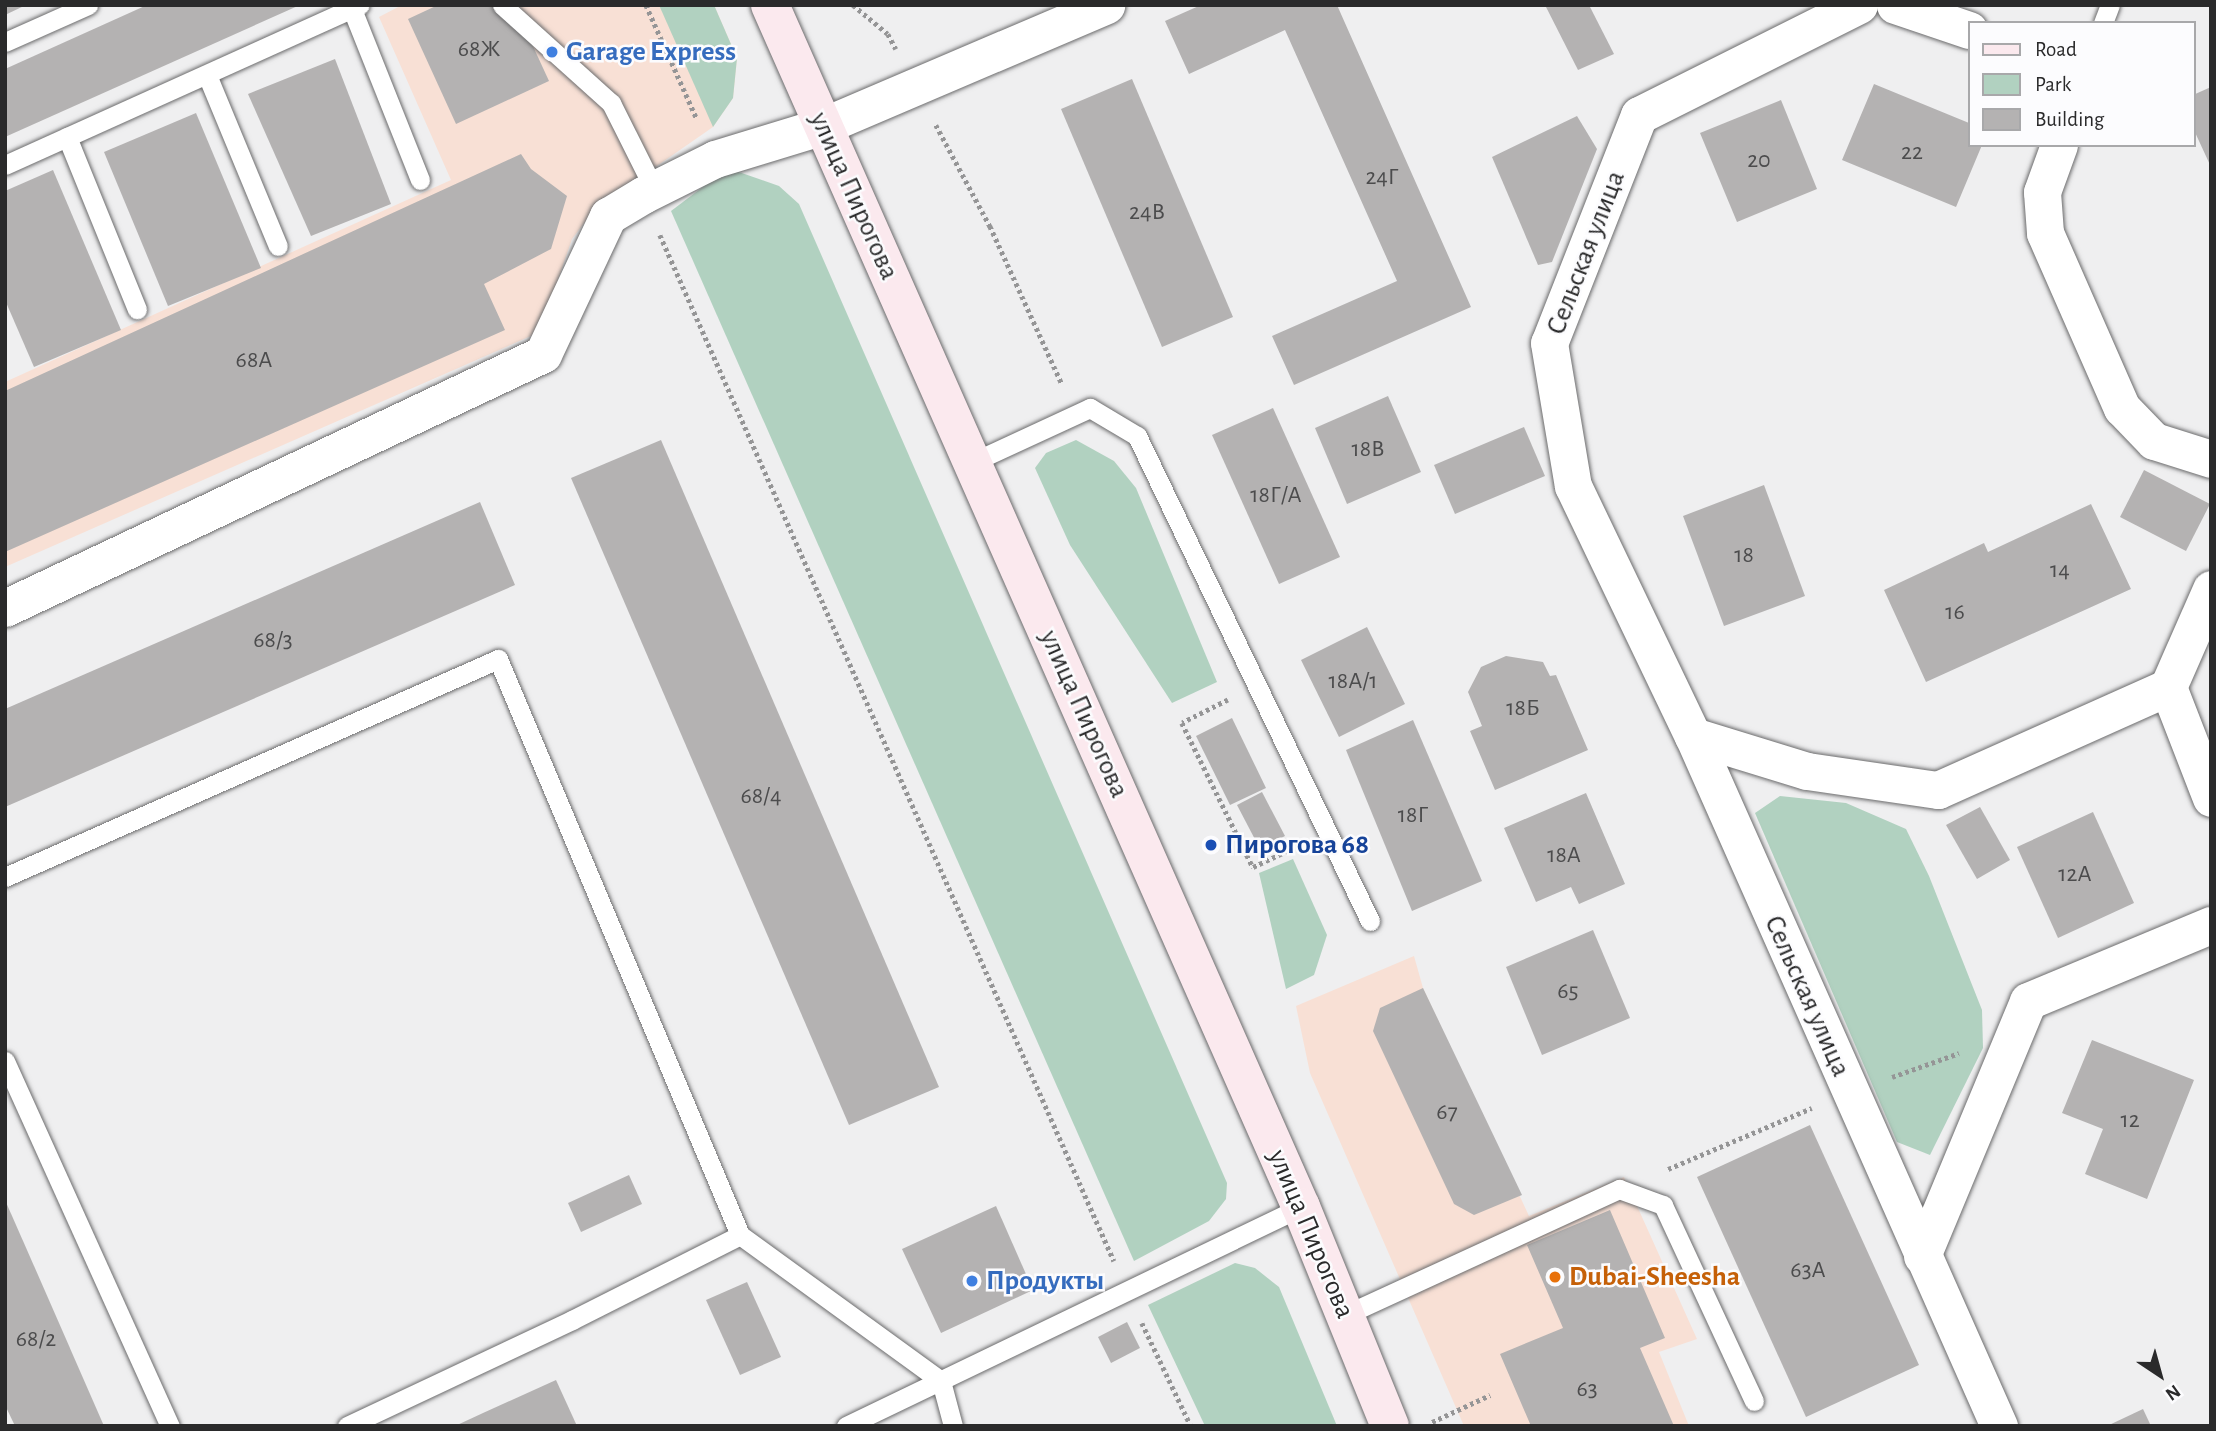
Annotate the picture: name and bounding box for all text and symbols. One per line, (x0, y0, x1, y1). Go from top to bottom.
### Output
legend (1968, 21, 2195, 147)
place label: Garage Express (566, 35, 736, 69)
house number: 68Ж (458, 36, 500, 64)
text: Road (2035, 39, 2077, 60)
marker: Garage Express (544, 44, 560, 60)
text: Park (2035, 74, 2071, 95)
street label: улица Пирогова (802, 107, 906, 285)
text: Building (2035, 109, 2104, 130)
house number: 22 (1901, 139, 1923, 167)
house number: 20 (1747, 147, 1771, 175)
house number: 24Г (1365, 164, 1399, 192)
street label: Сельская улица (1539, 166, 1633, 340)
house number: 24В (1129, 199, 1165, 227)
house number: 68А (236, 347, 272, 375)
house number: 18В (1351, 436, 1385, 464)
house number: 18Г/А (1250, 482, 1302, 510)
house number: 18 (1734, 542, 1754, 570)
house number: 14 (2050, 557, 2070, 585)
house number: 16 (1945, 599, 1965, 627)
street label: улица Пирогова (1032, 625, 1136, 803)
house number: 68/3 (253, 627, 293, 655)
house number: 18А/1 (1329, 668, 1377, 696)
house number: 18Б (1506, 695, 1540, 723)
house number: 68/4 (740, 783, 782, 811)
house number: 18Г (1398, 802, 1428, 830)
place label: Пирогова 68 (1225, 828, 1369, 862)
marker: Пирогова 68 (1203, 837, 1219, 853)
house number: 18А (1547, 842, 1581, 870)
house number: 12А (2058, 861, 2092, 889)
street label: Сельская улица (1756, 910, 1858, 1082)
house number: 65 (1557, 978, 1579, 1006)
house number: 67 (1436, 1099, 1458, 1127)
house number: 12 (2120, 1107, 2140, 1135)
street label: улица Пирогова (1260, 1145, 1362, 1323)
house number: 63А (1790, 1257, 1826, 1285)
place label: Dubai-Sheesha (1569, 1260, 1740, 1294)
place label: Продукты (986, 1264, 1104, 1298)
marker: Dubai-Sheesha (1547, 1269, 1563, 1285)
marker: Продукты (964, 1273, 980, 1289)
house number: 68/2 (16, 1326, 56, 1354)
north arrow (2125, 1340, 2195, 1410)
house number: 63 (1576, 1376, 1598, 1404)
text: N (2162, 1381, 2184, 1404)

